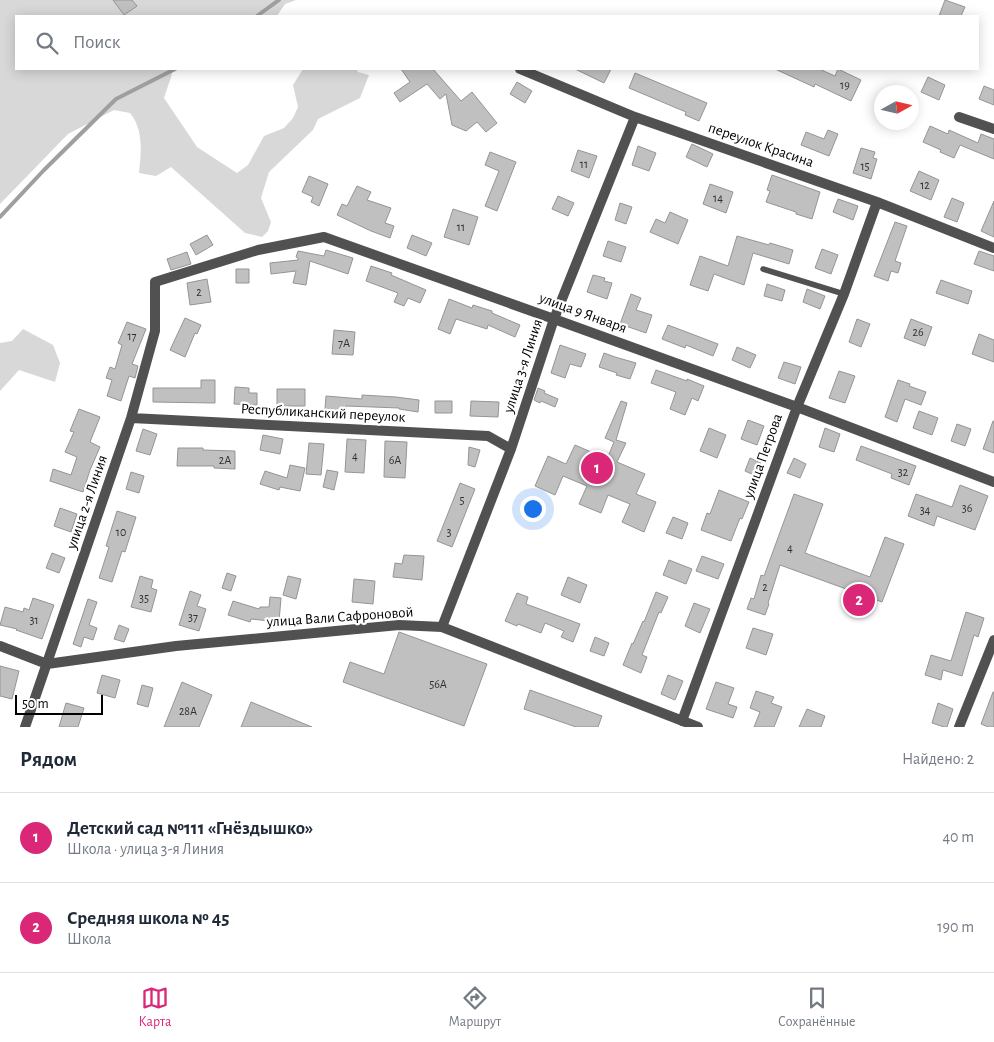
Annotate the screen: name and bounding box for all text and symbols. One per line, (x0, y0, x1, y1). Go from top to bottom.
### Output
search box (15, 15, 979, 70)
icon: search (33, 29, 61, 57)
text: Поиск (73, 33, 120, 52)
house number: 19 (840, 79, 850, 91)
north arrow (874, 85, 919, 130)
street label: переулок Красина (706, 120, 816, 170)
house number: 11 (580, 158, 588, 170)
house number: 15 (860, 160, 870, 172)
house number: 12 (920, 179, 930, 191)
house number: 14 (713, 192, 723, 204)
house number: 11 (457, 221, 465, 233)
house number: 2 (196, 286, 202, 298)
street label: улица 9 Января (536, 290, 629, 336)
street label: улица 3-я Линия (500, 317, 545, 416)
house number: 26 (912, 326, 924, 338)
house number: 17 (127, 330, 137, 342)
house number: 7А (338, 337, 350, 349)
street label: Республиканский переулок (240, 401, 406, 425)
street label: улица Петрова (740, 412, 785, 501)
pin: 1 (581, 449, 613, 487)
house number: 4 (352, 450, 358, 462)
street label: улица 2-я Линия (64, 453, 110, 552)
house number: 2А (219, 454, 231, 466)
house number: 6А (389, 454, 401, 466)
house number: 32 (898, 466, 909, 478)
house number: 5 (459, 494, 465, 506)
your location (520, 496, 546, 522)
house number: 36 (962, 502, 973, 514)
house number: 34 (920, 504, 931, 516)
house number: 10 (116, 526, 126, 538)
house number: 3 (447, 526, 452, 538)
house number: 4 (787, 542, 793, 554)
house number: 2 (762, 581, 768, 593)
pin: 2 (843, 581, 875, 619)
house number: 35 (139, 592, 149, 604)
street label: улица Вали Сафроновой (265, 604, 414, 630)
house number: 37 (188, 611, 198, 623)
house number: 31 (29, 614, 39, 626)
house number: 56А (429, 678, 447, 690)
scale bar (15, 692, 102, 715)
text: 50 m (22, 697, 49, 711)
house number: 28А (179, 705, 197, 717)
text: Рядом (20, 749, 77, 770)
text: Найдено: 2 (902, 751, 974, 767)
text: Детский сад №111 «Гнёздышко» (67, 819, 313, 838)
text: 1 (33, 829, 39, 845)
text: 40 m (942, 829, 974, 845)
text: Школа · улица 3-я Линия (67, 841, 224, 857)
text: Средняя школа № 45 (67, 909, 230, 928)
text: 2 (32, 919, 40, 935)
text: 190 m (937, 919, 974, 935)
text: Школа (67, 931, 111, 947)
tab: Карта (139, 984, 171, 1031)
tab: Маршрут (448, 984, 501, 1031)
tab: Сохранённые (778, 984, 855, 1031)

